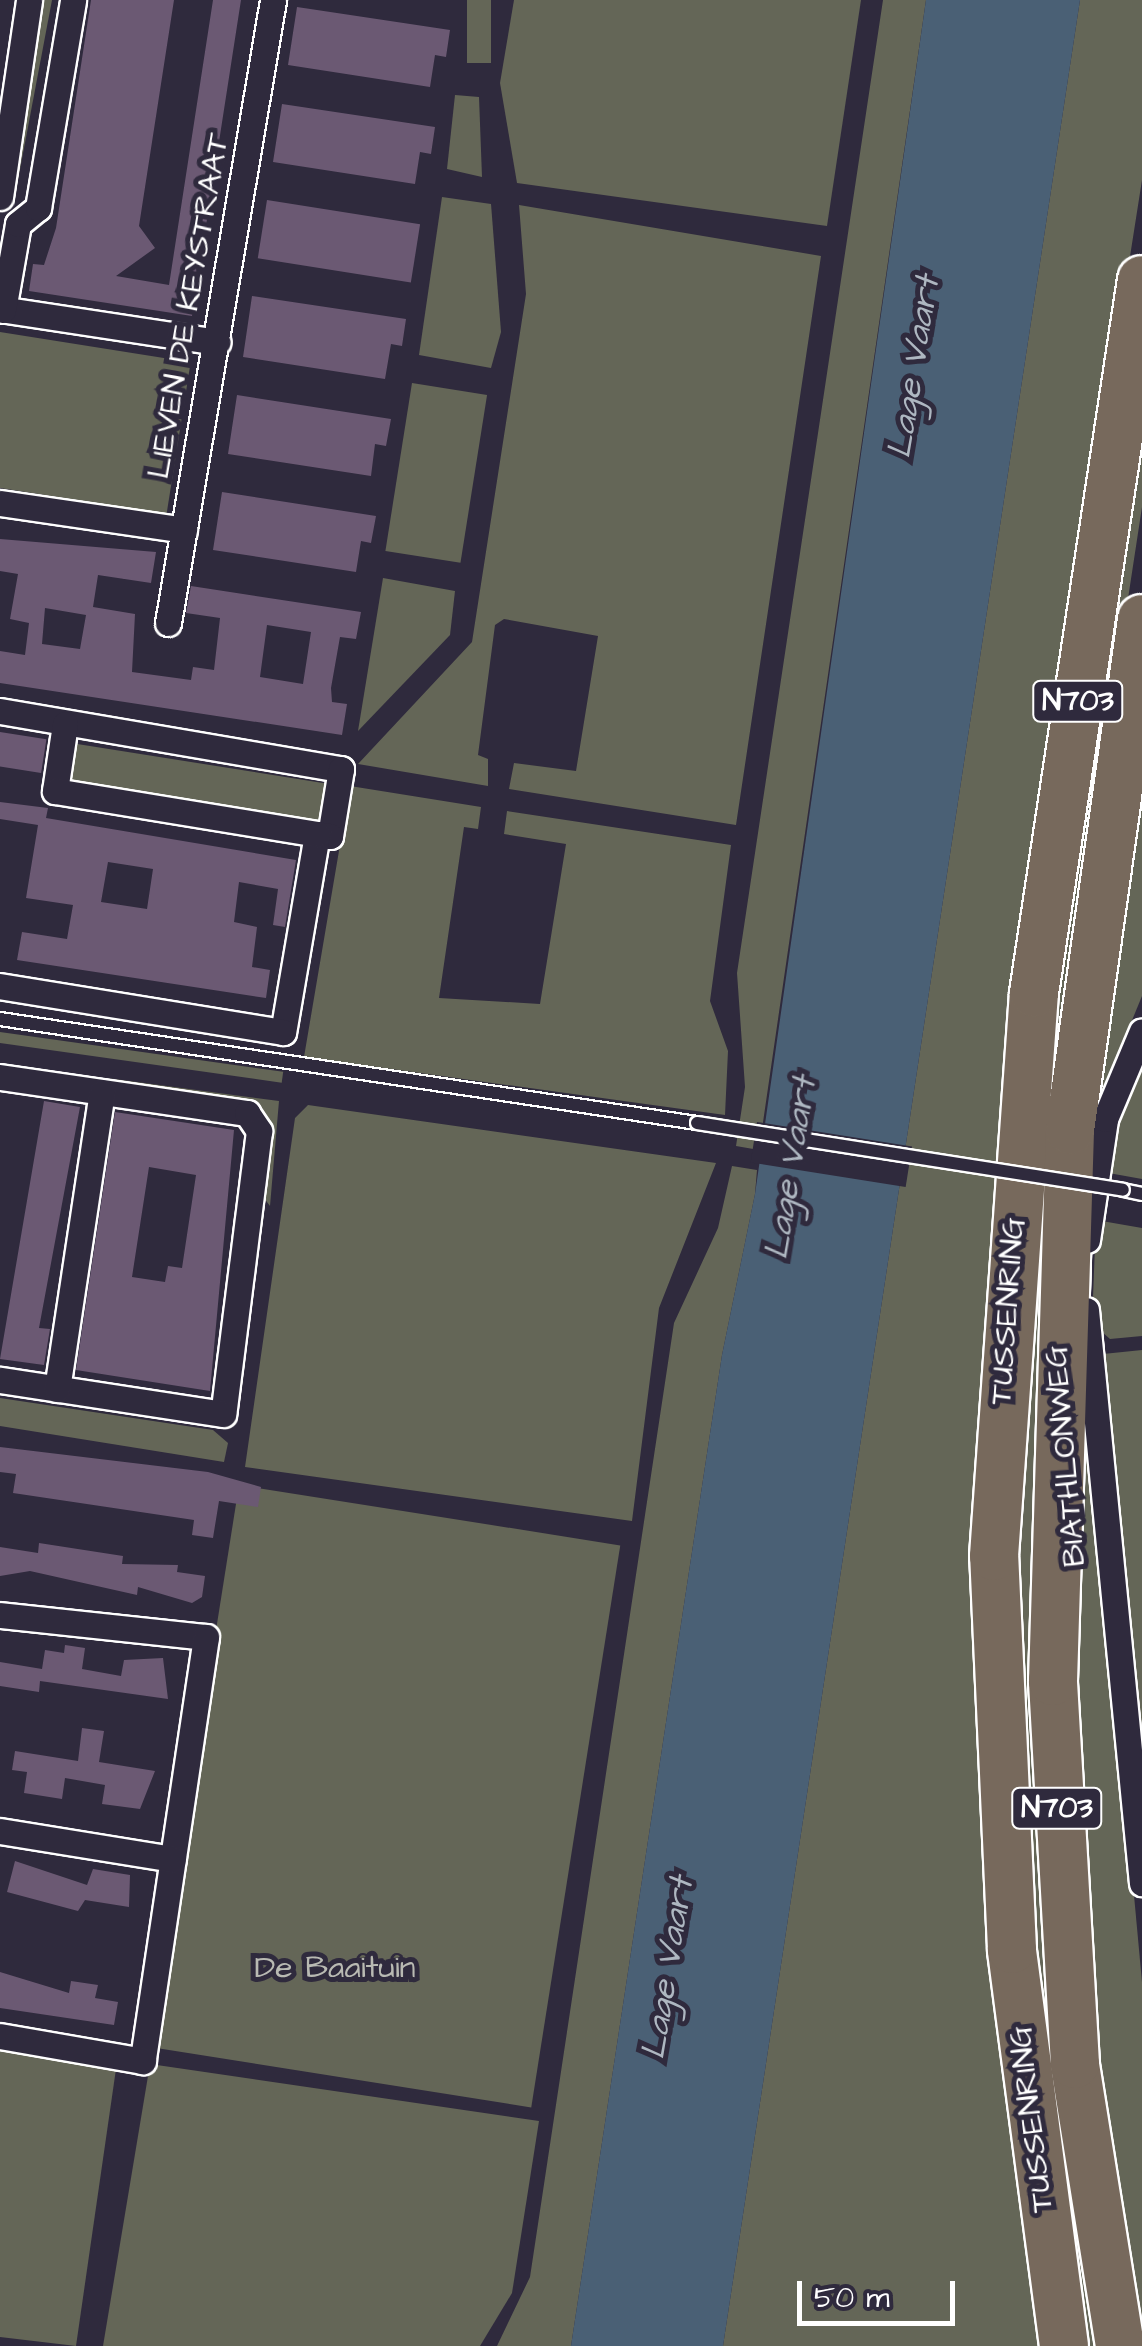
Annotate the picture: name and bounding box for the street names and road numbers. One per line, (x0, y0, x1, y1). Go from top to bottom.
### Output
street label: LIEVEN DE KEYSTRAAT (140, 130, 238, 482)
road number: N703 (1030, 676, 1126, 726)
street label: TUSSENRING (982, 1216, 1034, 1406)
street label: BIATHLONWEG (1037, 1344, 1095, 1568)
road number: N703 (1010, 1783, 1104, 1833)
street label: TUSSENRING (1001, 2023, 1063, 2215)

